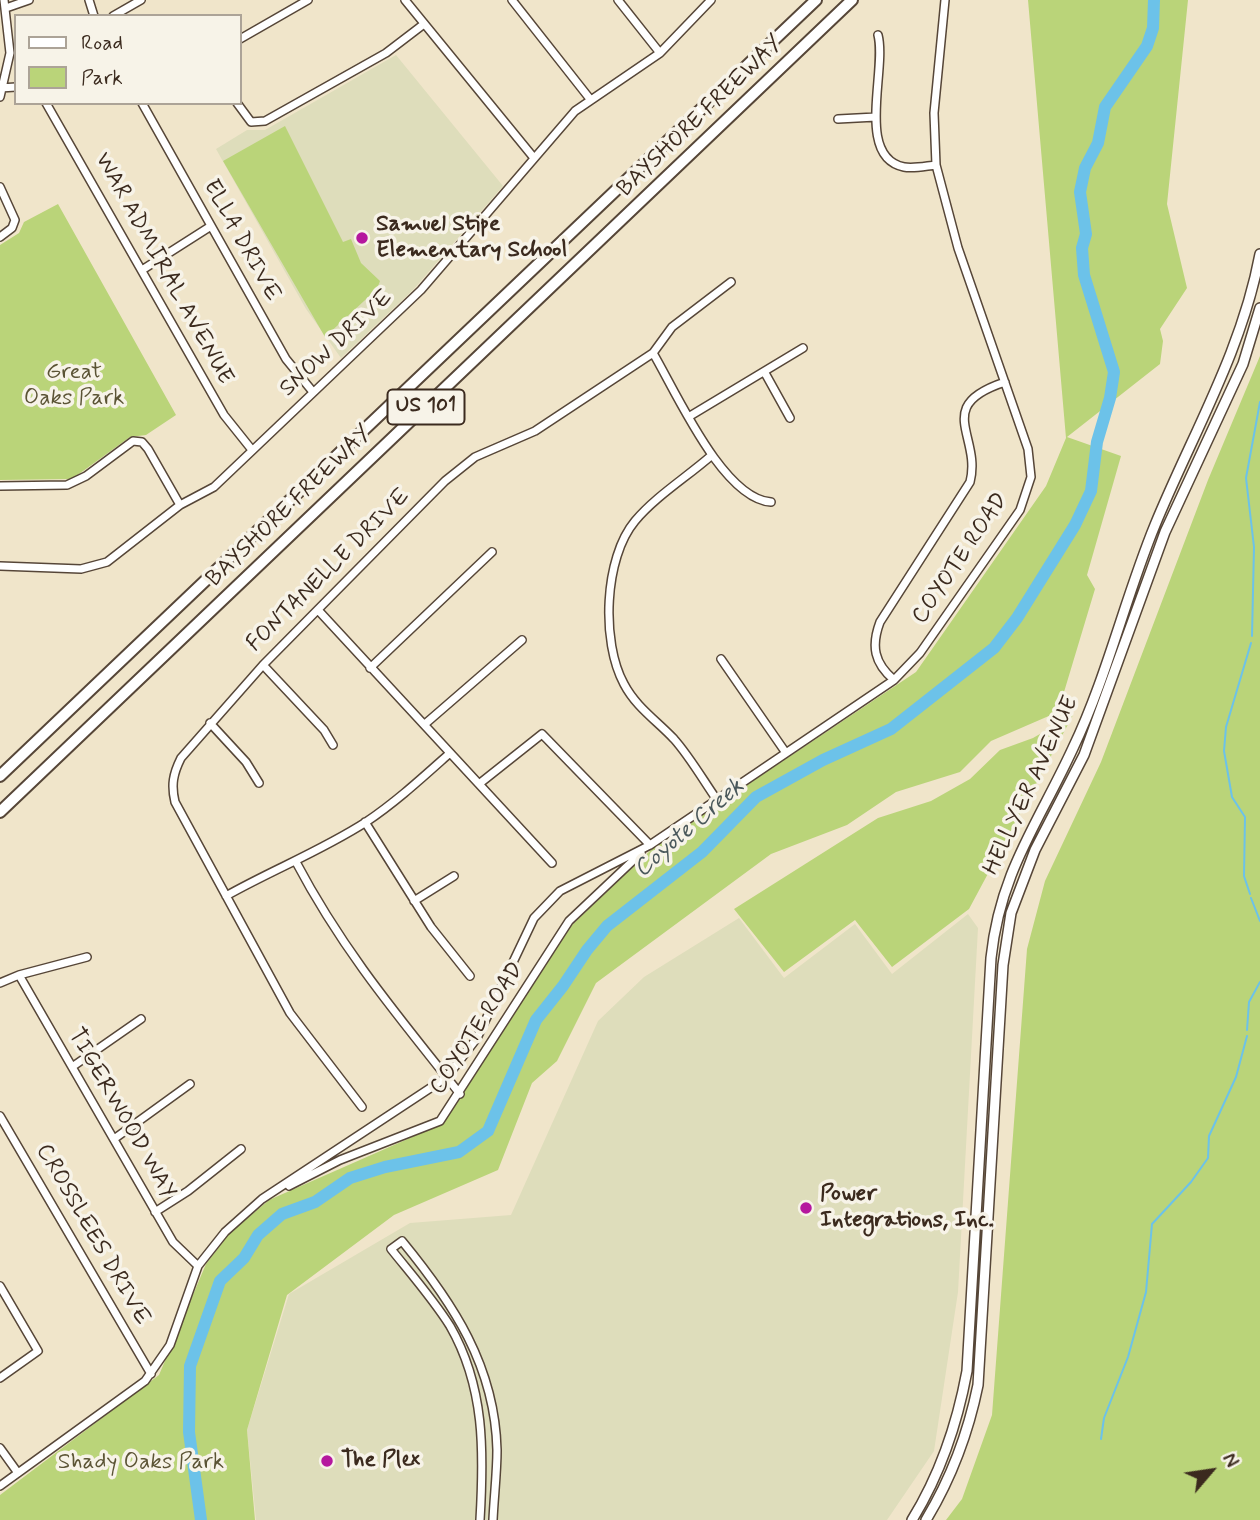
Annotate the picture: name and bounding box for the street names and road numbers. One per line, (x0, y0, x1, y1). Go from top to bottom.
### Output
street label: BAYSHORE FREEWAY (612, 31, 790, 203)
street label: WAR ADMIRAL AVENUE (88, 148, 238, 390)
street label: ELLA DRIVE (196, 175, 286, 307)
street label: SNOW DRIVE (275, 285, 399, 403)
road number: US 101 (388, 390, 464, 424)
street label: BAYSHORE FREEWAY (201, 421, 379, 593)
street label: FONTANELLE DRIVE (242, 484, 416, 658)
street label: COYOTE ROAD (907, 488, 1015, 630)
street label: HELLYER AVENUE (978, 692, 1086, 880)
street label: COYOTE ROAD (425, 958, 531, 1100)
street label: TIGERWOOD WAY (61, 1024, 181, 1204)
street label: CROSSLEES DRIVE (29, 1139, 155, 1331)

